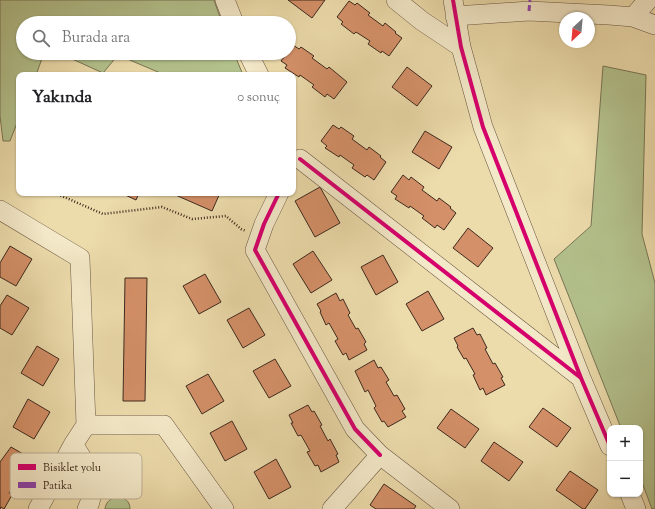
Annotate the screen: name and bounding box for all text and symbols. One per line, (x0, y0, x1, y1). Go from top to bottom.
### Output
north arrow (559, 12, 595, 48)
search box (16, 16, 296, 60)
icon: search (30, 27, 52, 49)
text: Burada ara (62, 28, 130, 49)
text: Yakında (32, 86, 92, 110)
text: 0 sonuç (237, 89, 280, 107)
map controls (607, 425, 643, 497)
button: + (607, 425, 643, 461)
legend (10, 453, 142, 499)
text: Bisiklet yolu (43, 460, 102, 476)
button: − (607, 461, 643, 497)
text: Patika (43, 478, 72, 494)

